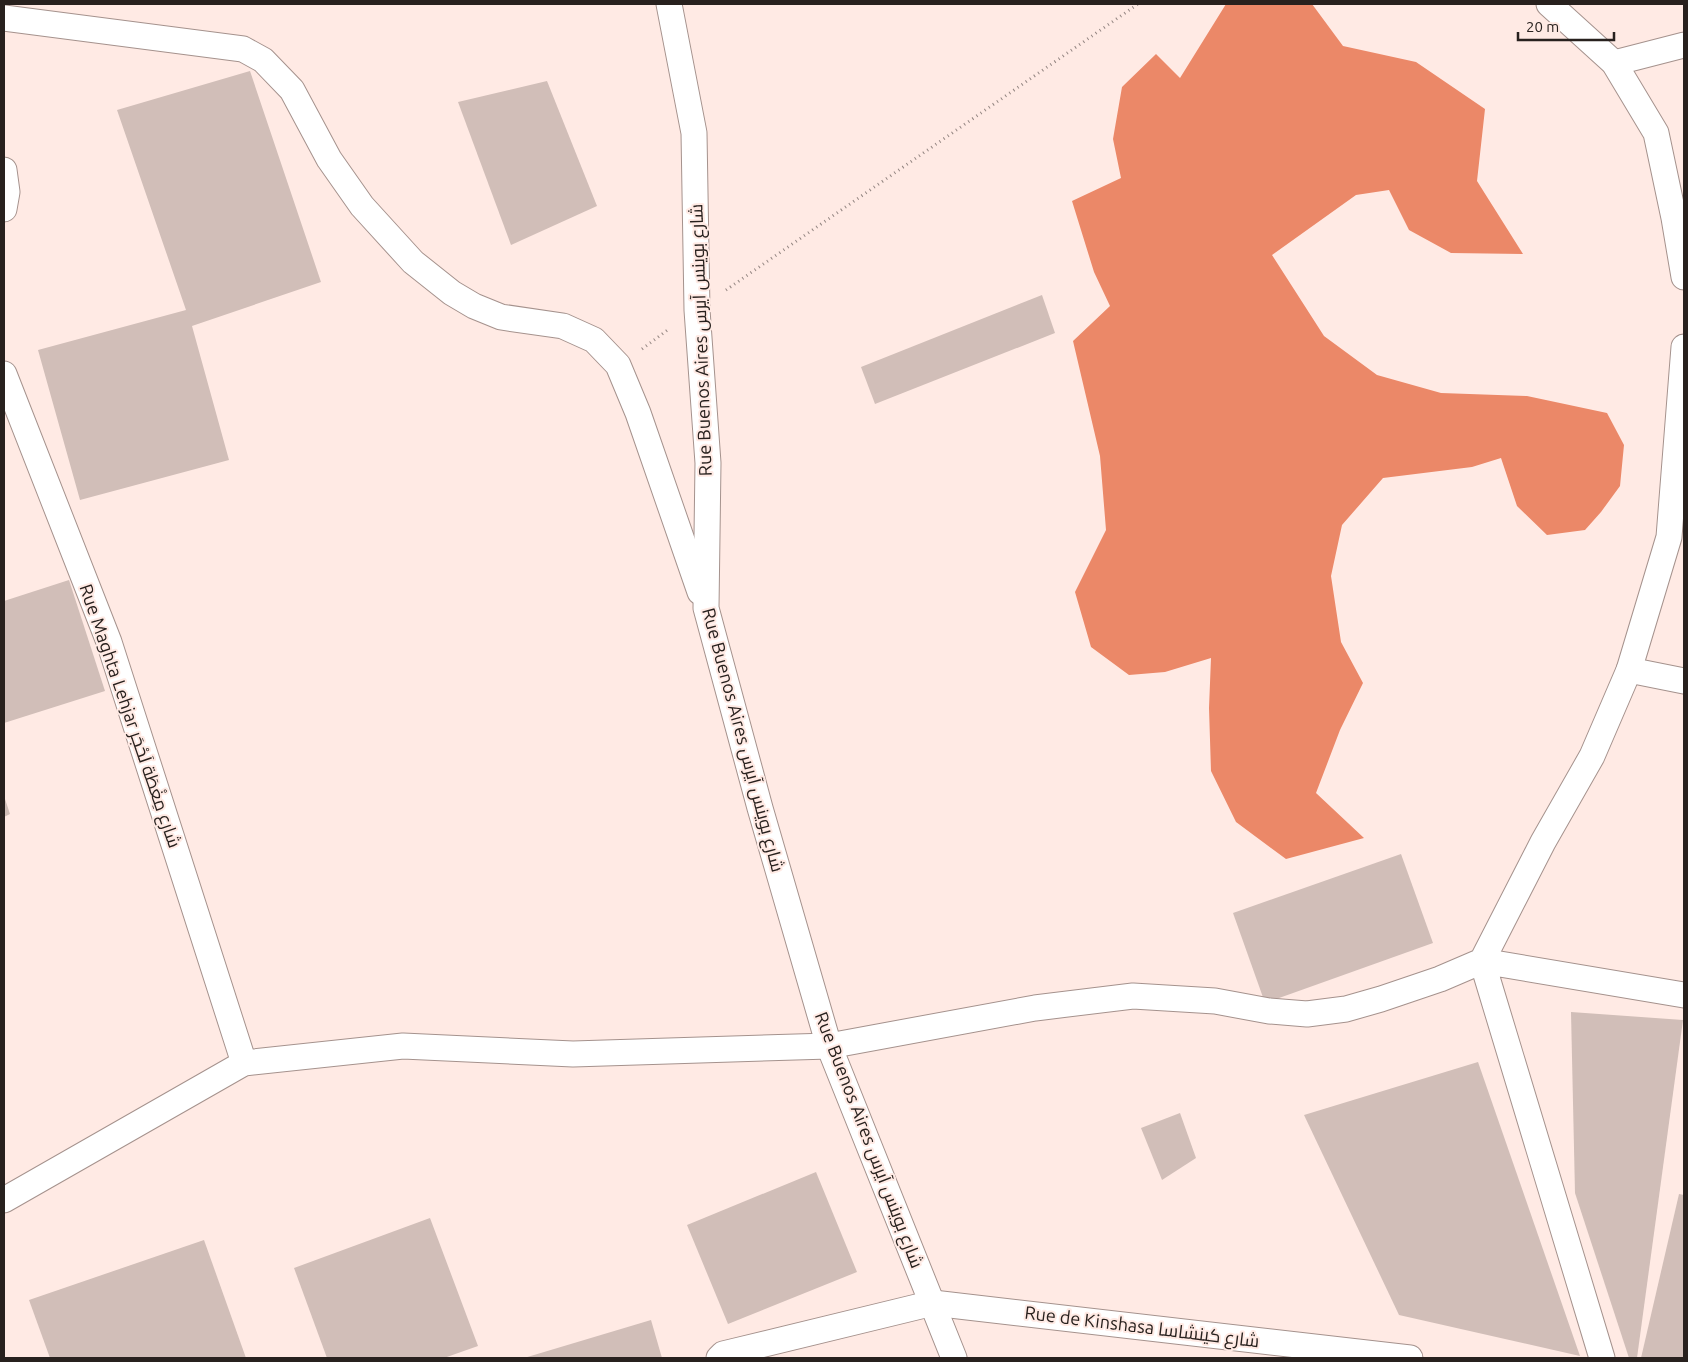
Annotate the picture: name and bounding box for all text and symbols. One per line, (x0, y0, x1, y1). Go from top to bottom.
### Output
scale bar (1518, 10, 1614, 42)
text: 20 m (1526, 18, 1559, 35)
street label: Rue Buenos Aires شارع بوينس آيرس (685, 203, 718, 477)
street label: Rue Maghta Lehjar شارع مِغْطَة لَحْجَر (73, 581, 186, 851)
street label: Rue Buenos Aires شارع بوينس آيرس (696, 606, 789, 875)
street label: Rue Buenos Aires شارع بوينس آيرس (809, 1009, 928, 1271)
street label: Rue de Kinshasa شارع كينشاسا (1023, 1302, 1261, 1353)

